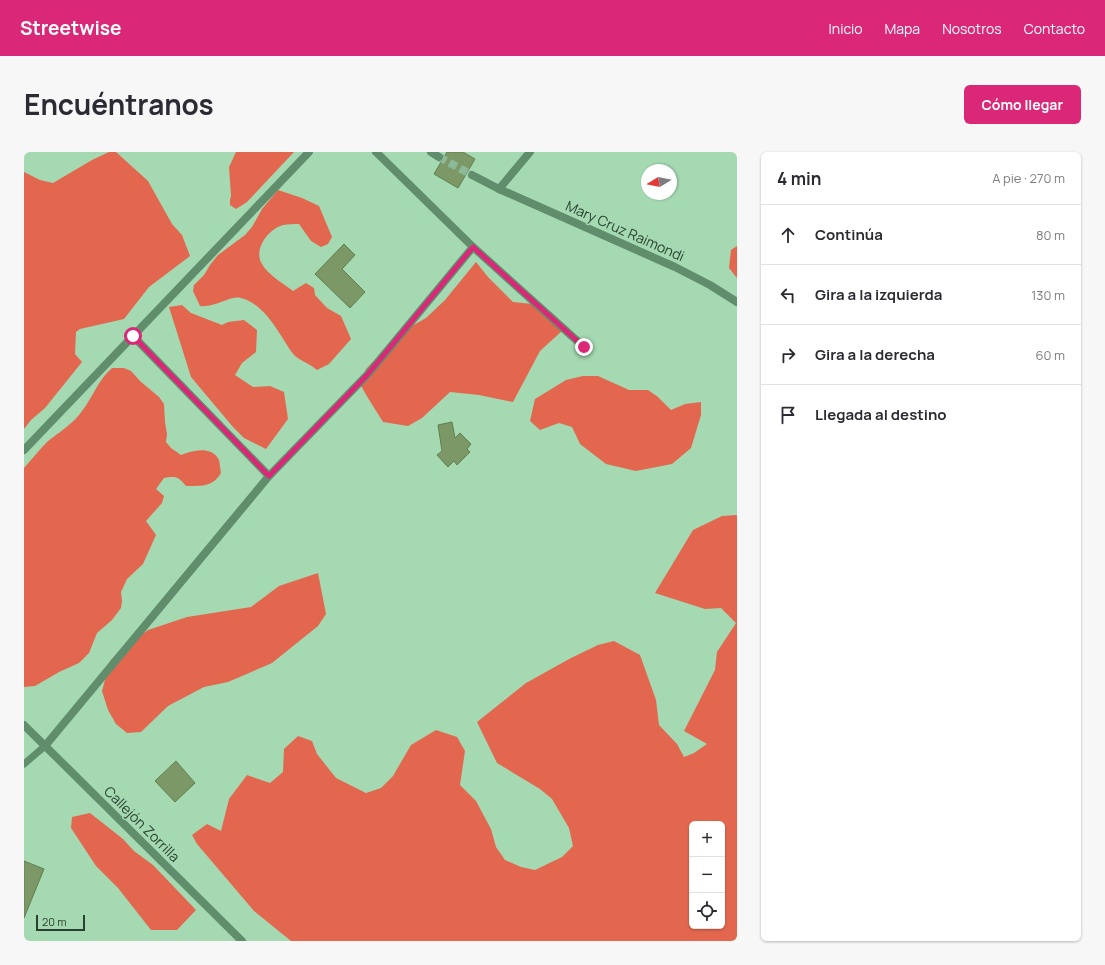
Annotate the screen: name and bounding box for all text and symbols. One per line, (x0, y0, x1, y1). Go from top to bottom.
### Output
text: Streetwise (20, 15, 122, 41)
text: Inicio (829, 19, 863, 38)
text: Mapa (885, 19, 920, 38)
text: Nosotros (942, 19, 1002, 38)
text: Contacto (1024, 19, 1085, 38)
text: Encuéntranos (24, 85, 214, 123)
button: Cómo llegar (964, 85, 1081, 124)
north arrow (641, 164, 677, 200)
text: 4 min (777, 167, 821, 190)
text: A pie · 270 m (992, 169, 1065, 187)
street label: Mary Cruz Raimondi (563, 196, 688, 265)
icon: ahead (777, 224, 799, 246)
text: Continúa (815, 224, 883, 245)
text: 80 m (1036, 226, 1065, 244)
icon: left (777, 284, 799, 306)
text: Gira a la izquierda (815, 284, 942, 305)
text: 130 m (1031, 286, 1065, 304)
route start (124, 327, 142, 345)
route end (575, 338, 593, 356)
icon: right (777, 344, 799, 366)
text: Gira a la derecha (815, 344, 935, 365)
text: 60 m (1035, 346, 1065, 364)
icon: arrive (777, 404, 799, 426)
text: Llegada al destino (815, 404, 947, 425)
street label: Callejón Zorrilla (100, 782, 184, 866)
map controls (689, 821, 725, 929)
button: + (689, 821, 725, 857)
button: − (689, 857, 725, 893)
button: locate (689, 893, 725, 929)
scale bar (36, 913, 85, 932)
text: 20 m (42, 914, 67, 929)

